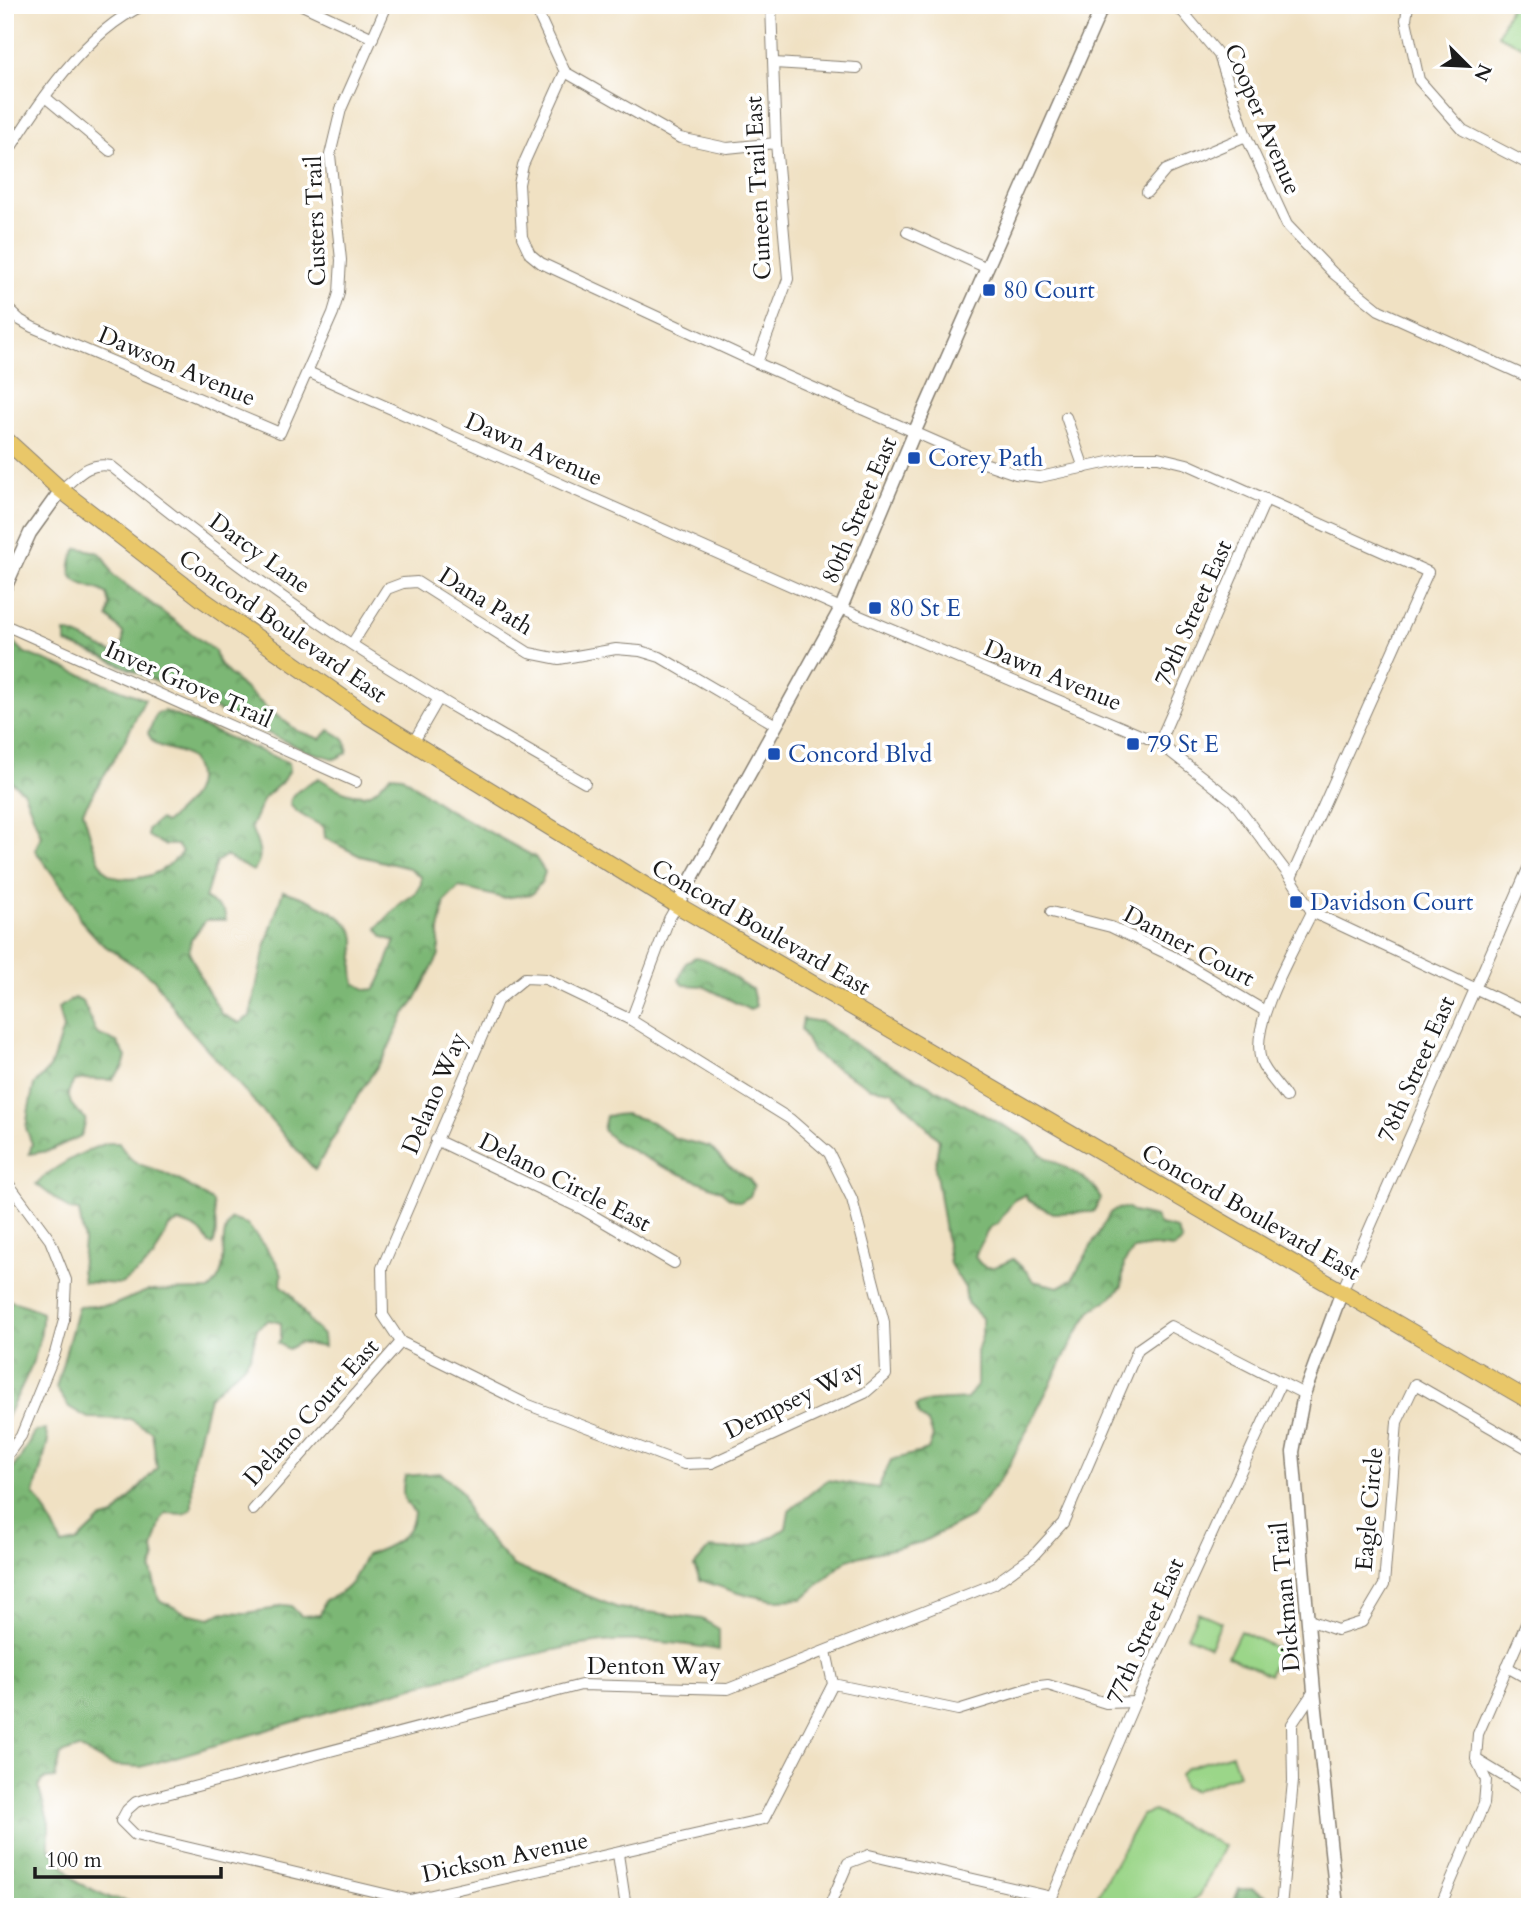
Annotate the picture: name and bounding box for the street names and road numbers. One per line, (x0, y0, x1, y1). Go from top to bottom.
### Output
street label: Cooper Avenue (1216, 39, 1309, 200)
street label: Cuneen Trail East (737, 95, 780, 281)
street label: Custers Trail (297, 155, 334, 287)
street label: Dawson Avenue (93, 318, 261, 414)
street label: Dawn Avenue (460, 404, 608, 494)
street label: 80th Street East (814, 431, 905, 589)
street label: Darcy Lane (202, 505, 317, 601)
street label: 79th Street East (1147, 535, 1241, 692)
street label: Concord Boulevard East (172, 542, 394, 711)
street label: Dana Path (432, 559, 539, 643)
street label: Dawn Avenue (979, 632, 1127, 719)
street label: Inver Grove Trail (100, 633, 278, 736)
street label: Concord Boulevard East (645, 851, 877, 1004)
street label: Danner Court (1117, 898, 1260, 995)
street label: 78th Street East (1370, 991, 1464, 1148)
street label: Delano Way (394, 1027, 475, 1159)
street label: Delano Circle East (473, 1125, 657, 1240)
street label: Concord Boulevard East (1135, 1136, 1367, 1289)
street label: Delano Court East (236, 1331, 387, 1493)
street label: Dempsey Way (719, 1351, 870, 1447)
street label: Eagle Circle (1348, 1446, 1391, 1572)
street label: Dickman Trail (1263, 1521, 1308, 1673)
street label: 77th Street East (1099, 1553, 1193, 1710)
street label: Denton Way (587, 1650, 721, 1683)
street label: Dickson Avenue (419, 1824, 591, 1891)

